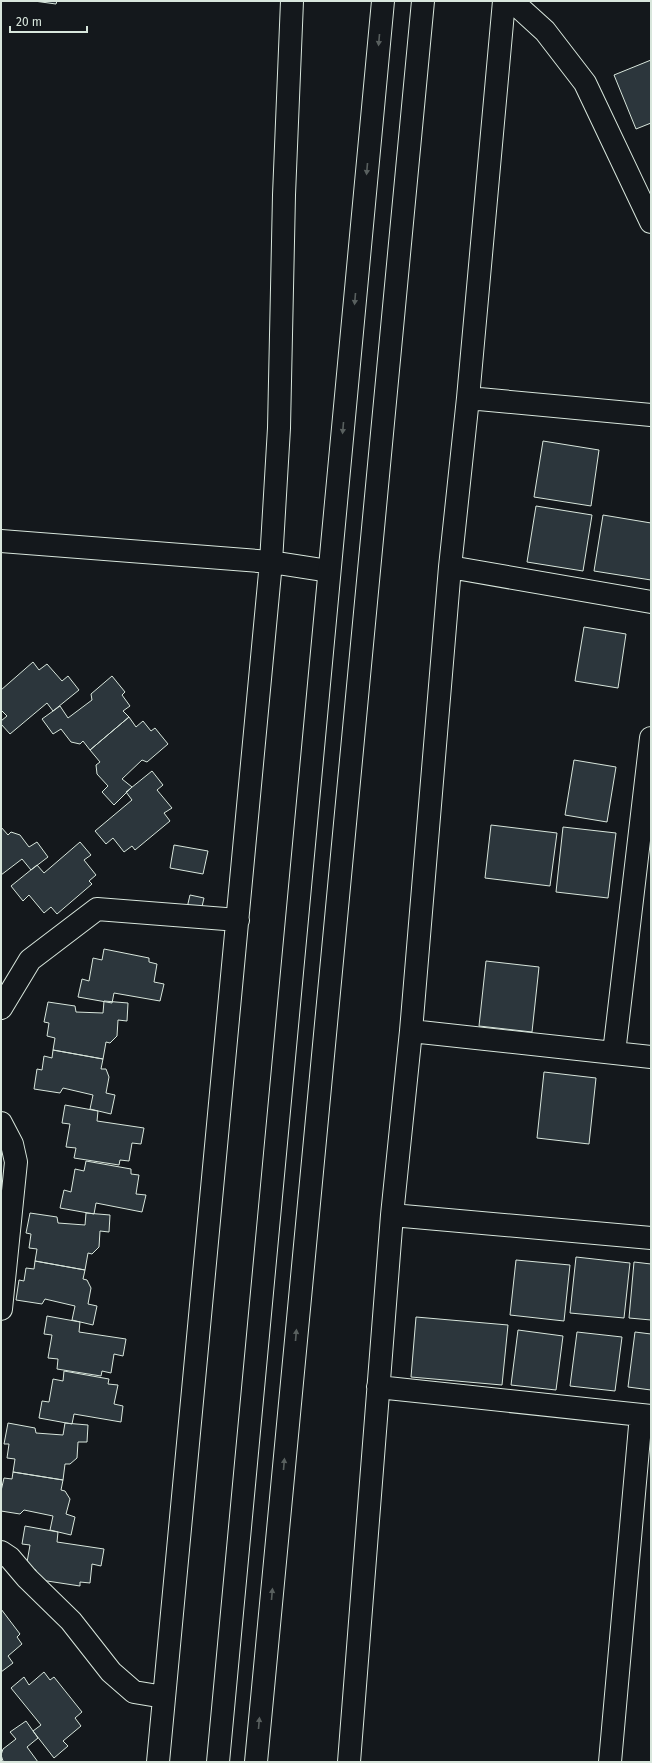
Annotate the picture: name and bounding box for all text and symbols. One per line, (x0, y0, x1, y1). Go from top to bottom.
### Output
scale bar (10, 8, 87, 34)
text: 20 m (16, 15, 42, 29)
one-way arrow (376, 34, 382, 46)
one-way arrow (363, 163, 370, 175)
one-way arrow (351, 293, 358, 305)
one-way arrow (339, 422, 346, 434)
one-way arrow (293, 1329, 299, 1341)
one-way arrow (281, 1458, 287, 1470)
one-way arrow (268, 1588, 275, 1600)
one-way arrow (256, 1717, 263, 1729)

